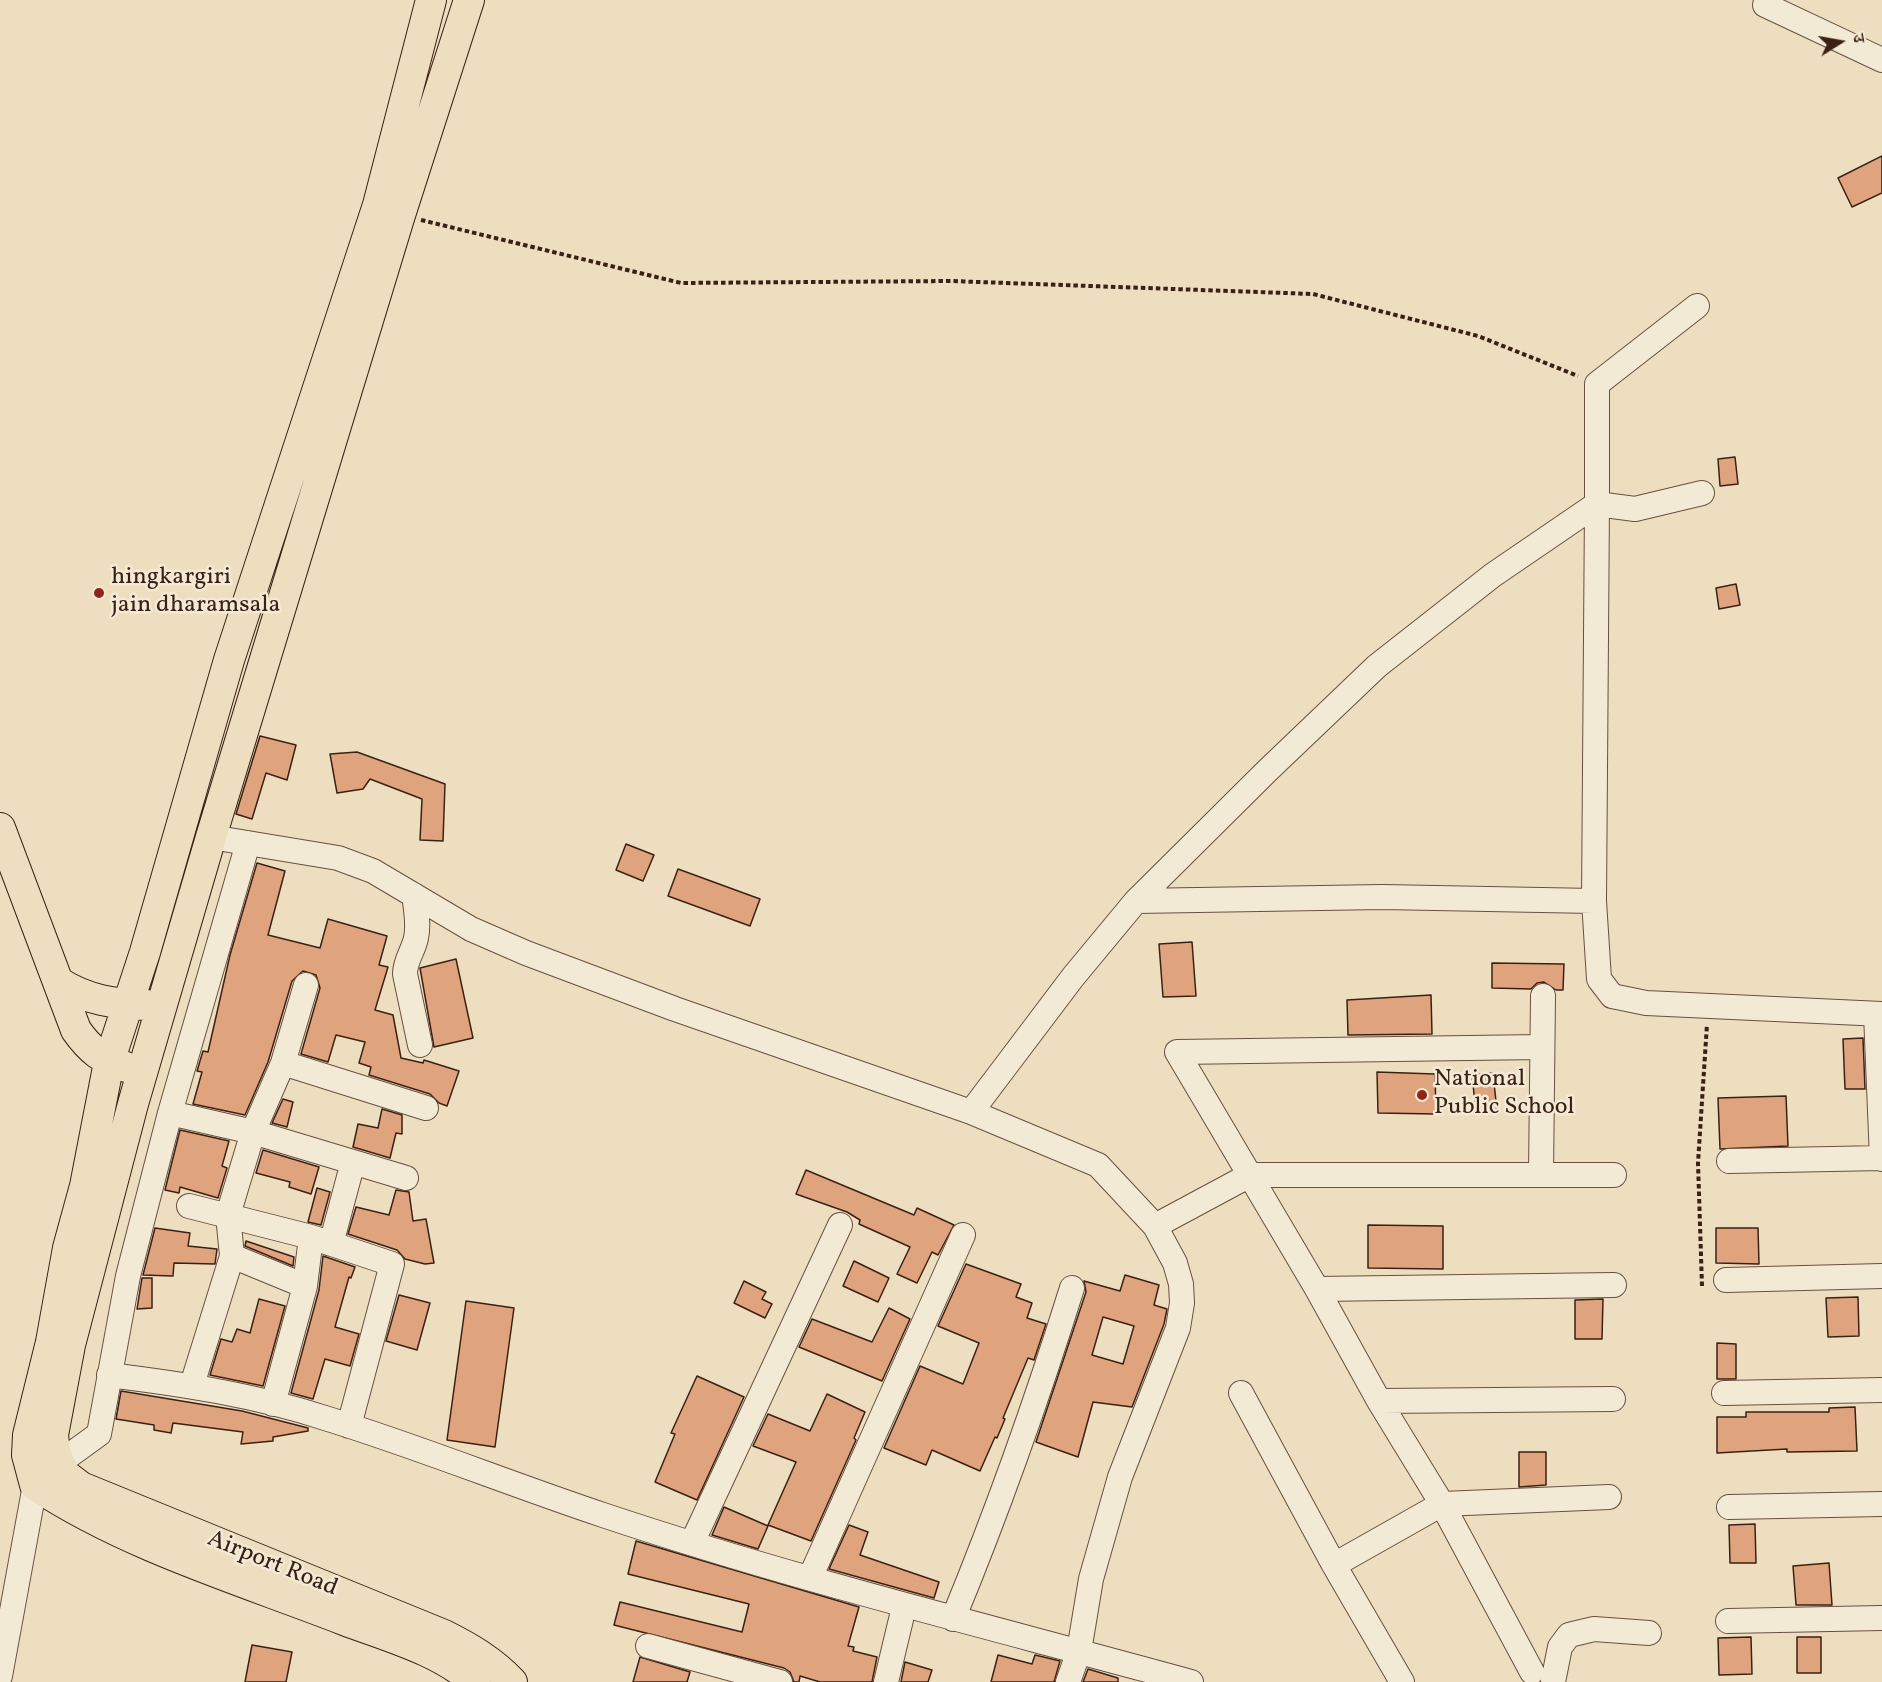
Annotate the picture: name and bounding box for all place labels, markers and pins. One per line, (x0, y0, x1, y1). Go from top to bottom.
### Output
place label: hingkargiri jain dharamsala (111, 565, 280, 621)
marker: hingkargiri jain dharamsala (92, 586, 106, 600)
place label: National Public School (1434, 1067, 1574, 1123)
marker: National Public School (1415, 1088, 1429, 1102)

